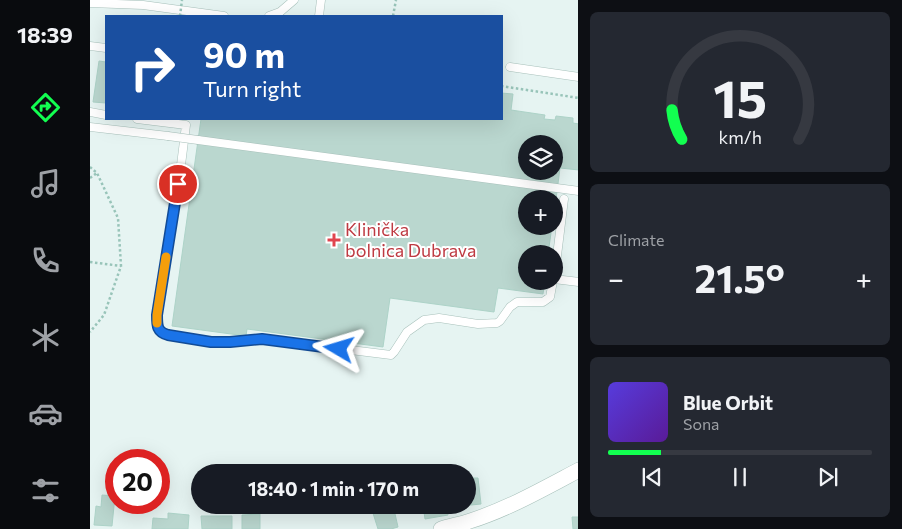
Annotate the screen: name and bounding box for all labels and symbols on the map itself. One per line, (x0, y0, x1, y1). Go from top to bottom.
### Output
pin (157, 163, 199, 205)
place label: Klinička bolnica Dubrava (345, 218, 476, 261)
marker: Klinička bolnica Dubrava (327, 233, 341, 247)
position arrow (312, 322, 364, 374)
speed limit sign: 20 (105, 449, 170, 514)

